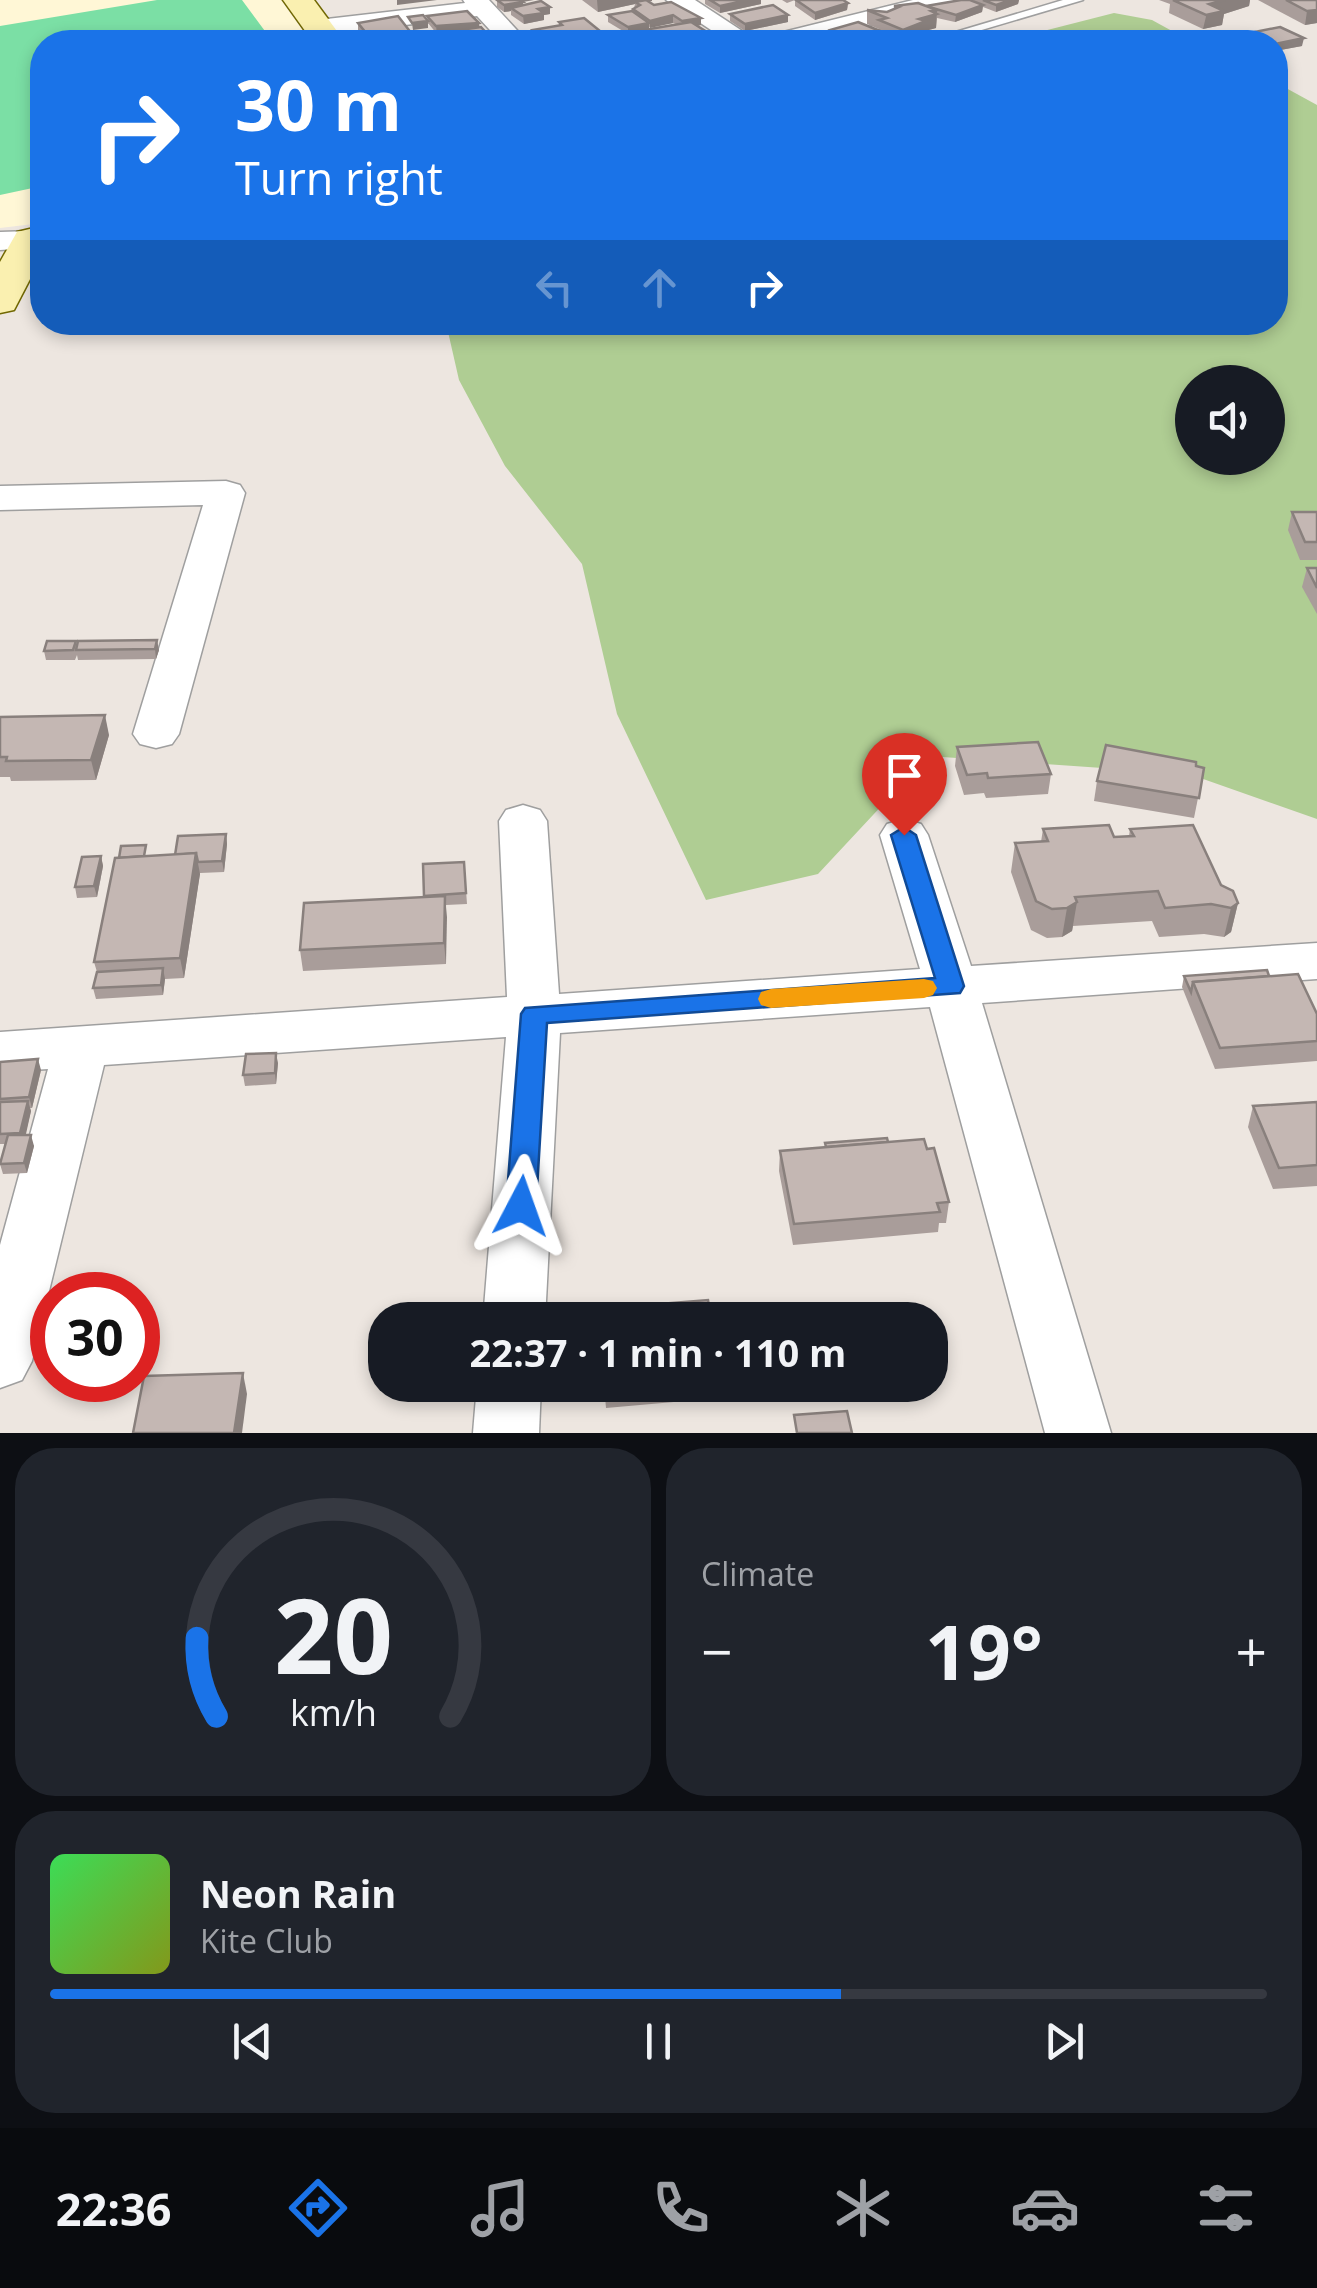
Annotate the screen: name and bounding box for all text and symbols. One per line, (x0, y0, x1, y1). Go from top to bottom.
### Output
text: 30 m (235, 56, 402, 152)
icon: right (70, 70, 200, 200)
text: Turn right (235, 147, 443, 208)
icon: left (527, 260, 582, 315)
icon: ahead (632, 260, 687, 315)
icon: right (737, 260, 792, 315)
map controls (1175, 365, 1285, 475)
button: sound (1175, 365, 1285, 475)
pin (862, 733, 947, 836)
icon: arrive (877, 748, 932, 803)
position arrow (469, 1154, 573, 1258)
speed limit sign: 30 (30, 1272, 160, 1402)
text: 22:37 · 1 min · 110 m (470, 1326, 846, 1378)
text: Climate (701, 1552, 814, 1595)
text: 20 (274, 1563, 392, 1704)
text: 19° (925, 1600, 1043, 1702)
text: − (701, 1613, 732, 1688)
text: + (1236, 1613, 1267, 1688)
text: km/h (290, 1688, 376, 1736)
text: Neon Rain (200, 1867, 396, 1919)
text: Kite Club (200, 1919, 333, 1962)
icon: previous (225, 2014, 280, 2069)
icon: pause (631, 2014, 686, 2069)
icon: next (1037, 2014, 1092, 2069)
icon: directions (283, 2173, 353, 2243)
icon: music (465, 2173, 535, 2243)
icon: phone (646, 2173, 716, 2243)
icon: climate (828, 2173, 898, 2243)
icon: car (1010, 2173, 1080, 2243)
icon: filters (1191, 2173, 1261, 2243)
text: 22:36 (56, 2178, 172, 2239)

